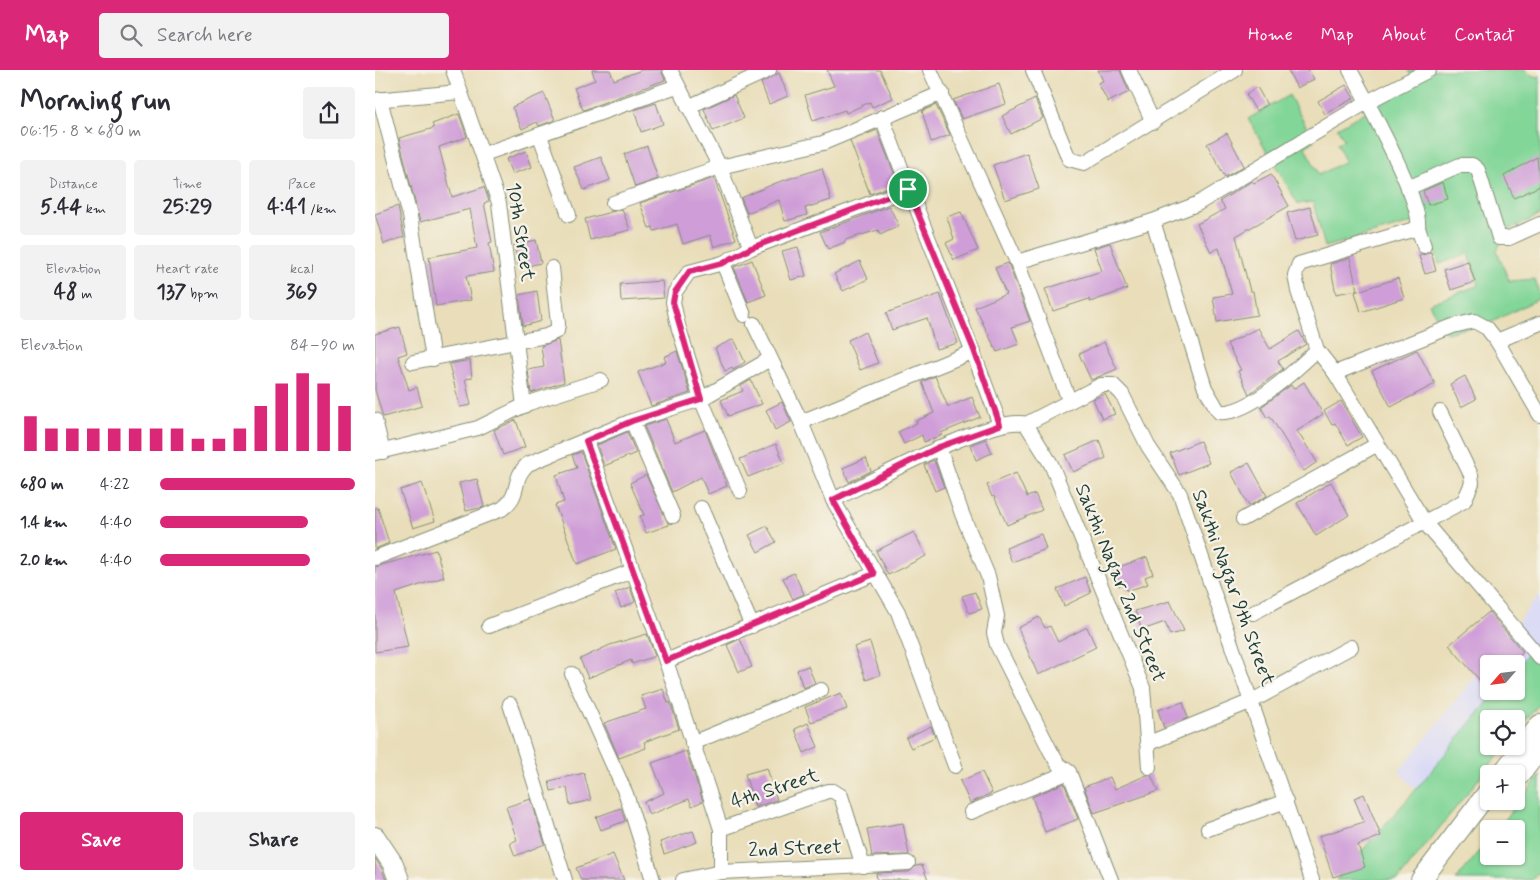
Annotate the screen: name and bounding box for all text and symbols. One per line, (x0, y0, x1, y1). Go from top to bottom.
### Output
search box (99, 13, 449, 58)
text: Map (25, 20, 69, 51)
icon: search (117, 21, 145, 49)
text: Search here (157, 23, 253, 48)
text: Home (1248, 23, 1293, 47)
text: Map (1321, 23, 1354, 47)
text: About (1382, 23, 1426, 47)
text: Contact (1454, 23, 1515, 47)
text: Morning run (20, 83, 171, 120)
button: share (303, 87, 355, 139)
text: 06:15 · 8 × 680 m (20, 121, 141, 142)
pin (887, 168, 929, 210)
text: Distance (49, 175, 98, 193)
text: Time (173, 175, 202, 193)
text: Pace (288, 175, 316, 193)
icon: arrive (894, 175, 922, 203)
street label: 10th Street (499, 181, 541, 284)
text: 5.44 (40, 193, 82, 221)
text: 25:29 (163, 193, 212, 221)
text: 4:41 (267, 193, 306, 221)
text: km (82, 200, 106, 218)
text: /km (306, 200, 337, 218)
text: Elevation (46, 260, 101, 278)
text: Heart rate (156, 260, 219, 278)
text: kcal (290, 260, 314, 278)
text: 48 (54, 278, 78, 306)
text: 137 (157, 278, 187, 306)
text: 369 (286, 278, 318, 306)
text: m (78, 285, 93, 303)
text: bpm (187, 285, 218, 303)
text: Elevation (20, 335, 83, 356)
text: 84–90 m (290, 335, 355, 356)
text: 680 m (20, 474, 64, 495)
text: 4:22 (100, 474, 130, 495)
street label: Sakthi Nagar 2nd Street (1066, 480, 1172, 687)
street label: Sakthi Nagar 9th Street (1183, 486, 1281, 691)
text: 1.4 km (20, 512, 67, 533)
text: 4:40 (100, 512, 132, 533)
text: 2.0 km (20, 550, 68, 571)
text: 4:40 (100, 550, 132, 571)
north arrow (1480, 655, 1525, 700)
map controls (1480, 655, 1525, 865)
button: locate (1480, 710, 1525, 755)
street label: 4th Street (727, 762, 823, 816)
button: + (1480, 765, 1525, 810)
button: Save (20, 812, 183, 870)
button: Share (193, 812, 355, 870)
button: − (1480, 820, 1525, 865)
street label: 2nd Street (748, 834, 842, 864)

